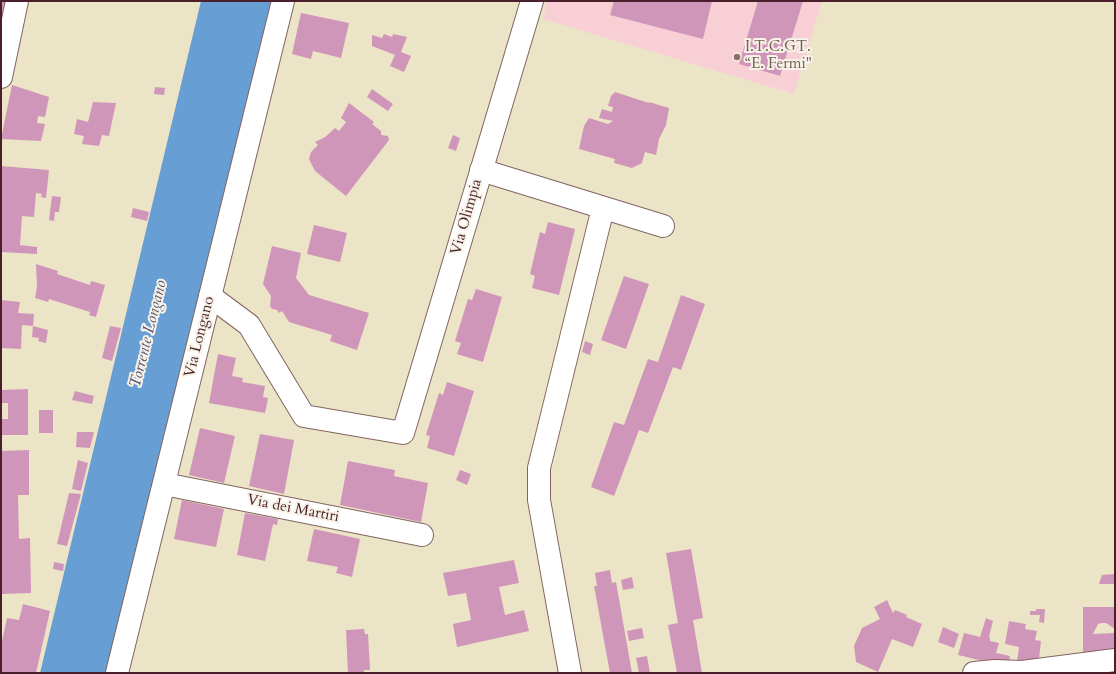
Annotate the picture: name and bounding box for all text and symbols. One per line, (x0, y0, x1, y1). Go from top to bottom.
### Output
place label: I.T.C.GT. “E. Fermi" (745, 39, 812, 74)
marker: I.T.C.GT. “E. Fermi" (732, 52, 742, 62)
street label: Via Olimpia (448, 177, 486, 257)
water label: Torrente Longano (126, 278, 172, 390)
street label: Via Longano (181, 295, 219, 379)
street label: Via dei Martiri (245, 491, 341, 527)

